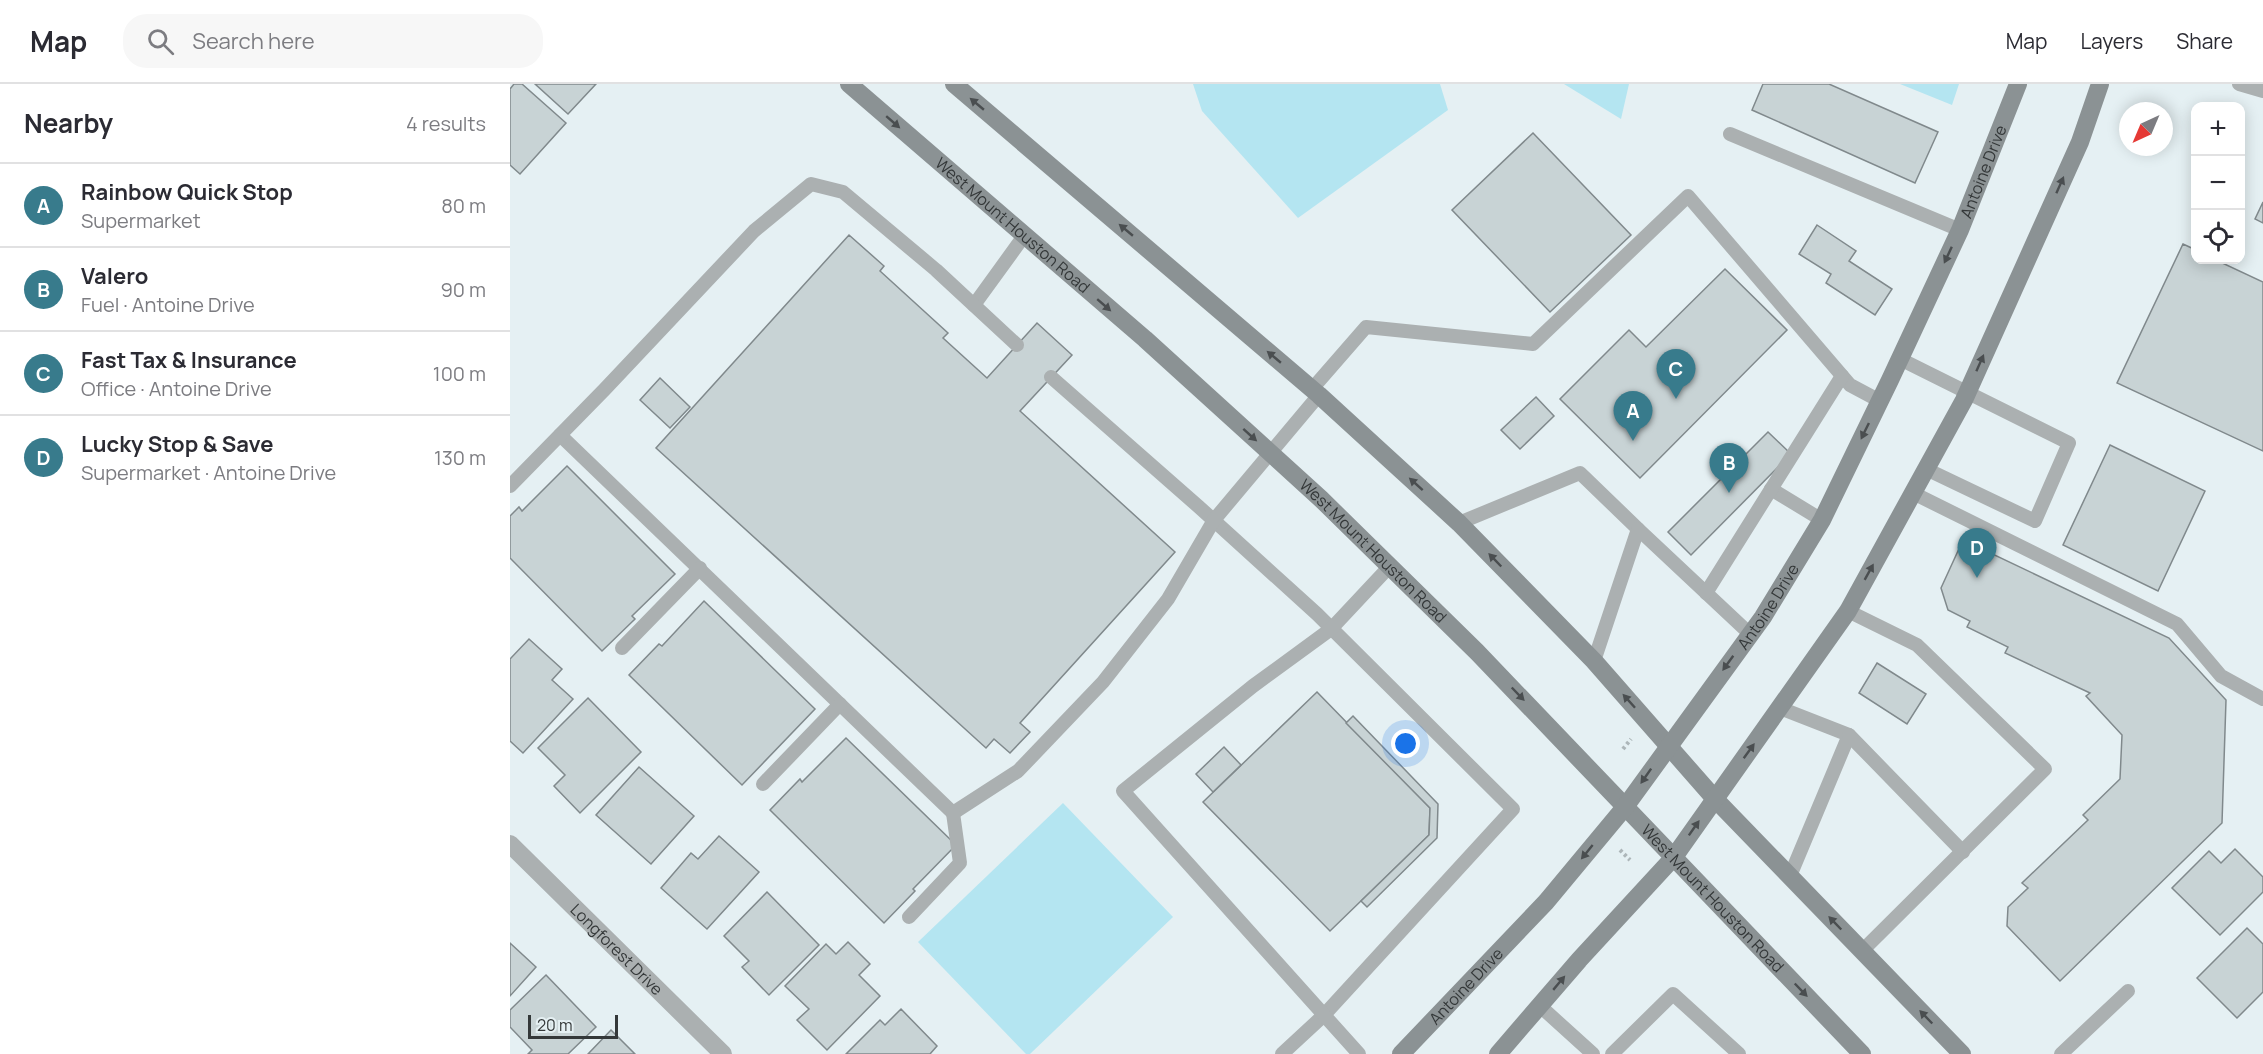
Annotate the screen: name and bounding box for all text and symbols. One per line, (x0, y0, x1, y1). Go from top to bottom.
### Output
search box (123, 14, 543, 68)
text: Map (30, 22, 87, 60)
icon: search (144, 25, 177, 58)
text: Search here (192, 26, 315, 56)
text: Map (2006, 27, 2047, 55)
text: Layers (2080, 27, 2143, 55)
text: Share (2176, 27, 2233, 55)
one-way arrow (970, 98, 985, 111)
north arrow (2119, 102, 2173, 156)
map controls (2191, 102, 2245, 264)
button: + (2191, 102, 2245, 156)
text: Nearby (24, 105, 113, 141)
text: 4 results (406, 110, 486, 137)
one-way arrow (885, 115, 900, 128)
street label: Antoine Drive (1955, 122, 2012, 221)
street label: West Mount Houston Road (931, 152, 1095, 298)
button: − (2191, 156, 2245, 210)
one-way arrow (2056, 176, 2065, 194)
text: Rainbow Quick Stop (81, 177, 293, 207)
text: A (37, 192, 50, 219)
text: 80 m (441, 192, 486, 219)
text: Supermarket (81, 207, 201, 234)
button: locate (2191, 210, 2245, 264)
one-way arrow (1119, 224, 1134, 237)
one-way arrow (1944, 246, 1953, 263)
text: Valero (81, 261, 148, 291)
text: B (37, 276, 50, 303)
text: 90 m (440, 276, 486, 303)
text: Fuel · Antoine Drive (81, 291, 255, 318)
one-way arrow (1096, 298, 1111, 311)
text: Fast Tax & Insurance (81, 345, 297, 375)
one-way arrow (1266, 350, 1282, 363)
pin: C (1656, 350, 1696, 399)
one-way arrow (1976, 354, 1986, 372)
text: C (36, 360, 51, 387)
text: 100 m (433, 360, 486, 387)
text: Office · Antoine Drive (81, 375, 272, 402)
pin: A (1614, 392, 1652, 441)
one-way arrow (1860, 422, 1870, 439)
one-way arrow (1242, 428, 1257, 441)
text: Lucky Stop & Save (81, 429, 273, 459)
text: D (36, 444, 51, 471)
text: 130 m (434, 444, 486, 471)
pin: B (1710, 444, 1748, 493)
text: Supermarket · Antoine Drive (81, 459, 336, 486)
street label: West Mount Houston Road (1295, 474, 1452, 627)
one-way arrow (1409, 478, 1424, 491)
pin: D (1958, 528, 1996, 578)
one-way arrow (1488, 553, 1502, 567)
street label: Antoine Drive (1732, 559, 1804, 654)
one-way arrow (1864, 564, 1875, 580)
one-way arrow (1722, 655, 1734, 671)
one-way arrow (1511, 687, 1525, 702)
one-way arrow (1623, 694, 1636, 709)
your location (1391, 729, 1420, 758)
one-way arrow (1743, 743, 1754, 759)
one-way arrow (1640, 767, 1652, 783)
street label: West Mount Houston Road (1637, 819, 1789, 977)
one-way arrow (1688, 820, 1700, 836)
one-way arrow (1582, 844, 1594, 859)
street label: Longforest Drive (566, 899, 668, 1000)
one-way arrow (1829, 917, 1843, 931)
street label: Antoine Drive (1424, 943, 1508, 1029)
one-way arrow (1553, 975, 1566, 991)
one-way arrow (1794, 983, 1808, 997)
one-way arrow (1920, 1011, 1934, 1025)
scale bar (528, 1012, 618, 1040)
text: 20 m (537, 1014, 573, 1036)

